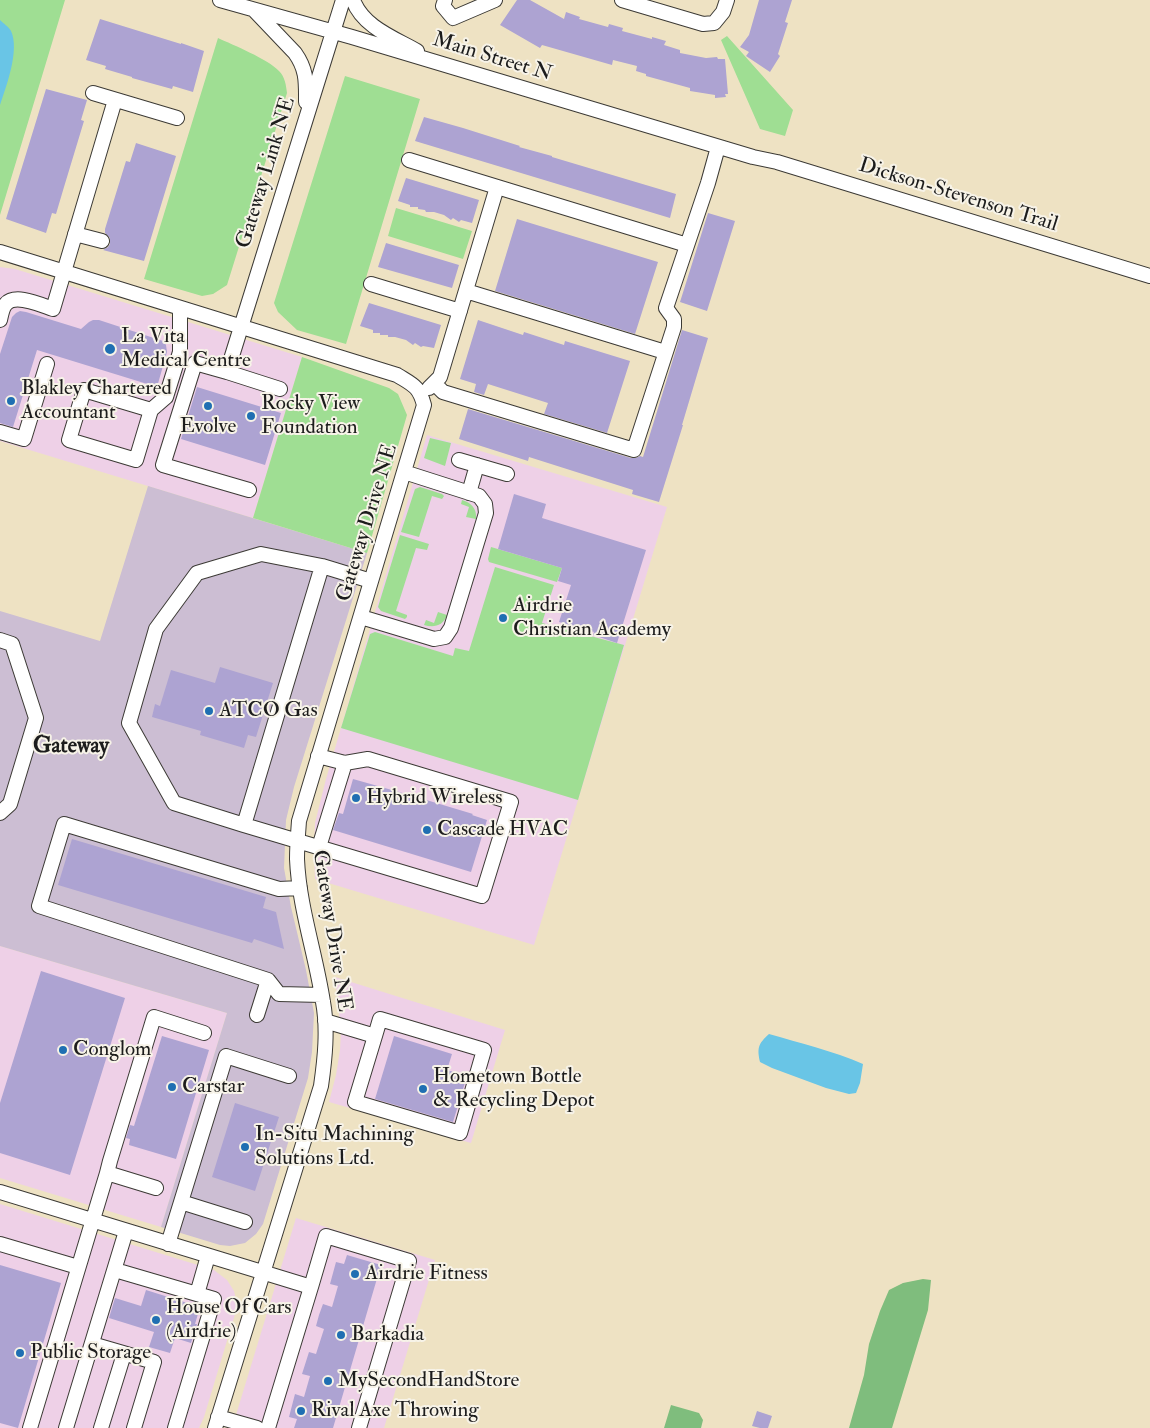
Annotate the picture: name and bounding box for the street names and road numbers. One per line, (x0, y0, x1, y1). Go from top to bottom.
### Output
street label: Main Street N (429, 28, 555, 88)
street label: Gateway Link NE (232, 94, 302, 252)
street label: Dickson-Stevenson Trail (855, 154, 1061, 238)
street label: Gateway Drive NE (332, 441, 404, 605)
street label: Gateway Drive NE (306, 848, 356, 1014)

